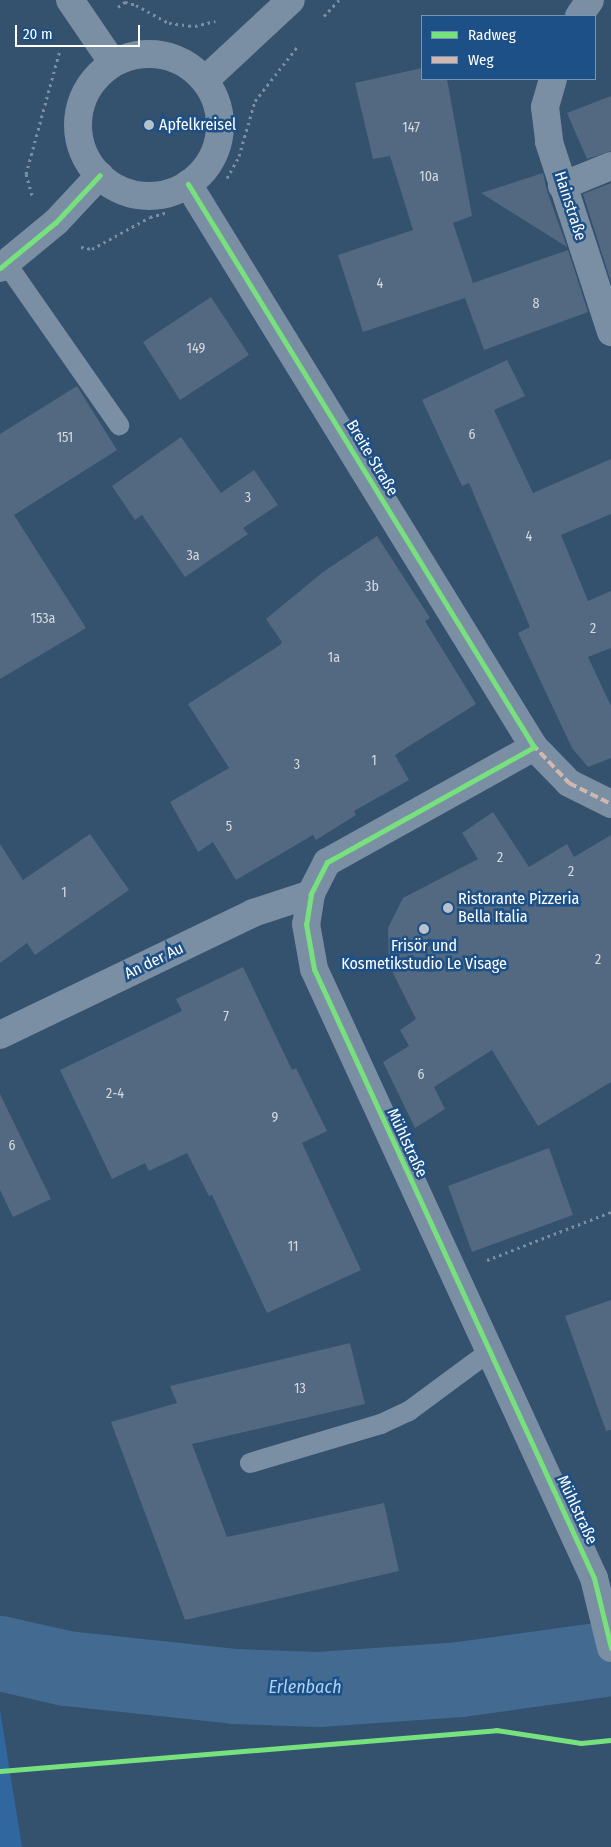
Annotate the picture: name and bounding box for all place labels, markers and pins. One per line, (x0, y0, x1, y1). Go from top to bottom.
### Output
place label: Apfelkreisel (159, 115, 236, 135)
marker: Apfelkreisel (143, 119, 155, 131)
place label: Ristorante Pizzeria Bella Italia (458, 889, 579, 927)
marker: Ristorante Pizzeria Bella Italia (442, 902, 454, 914)
marker: Frisör und Kosmetikstudio Le Visage (418, 923, 430, 935)
place label: Frisör und Kosmetikstudio Le Visage (341, 936, 507, 974)

